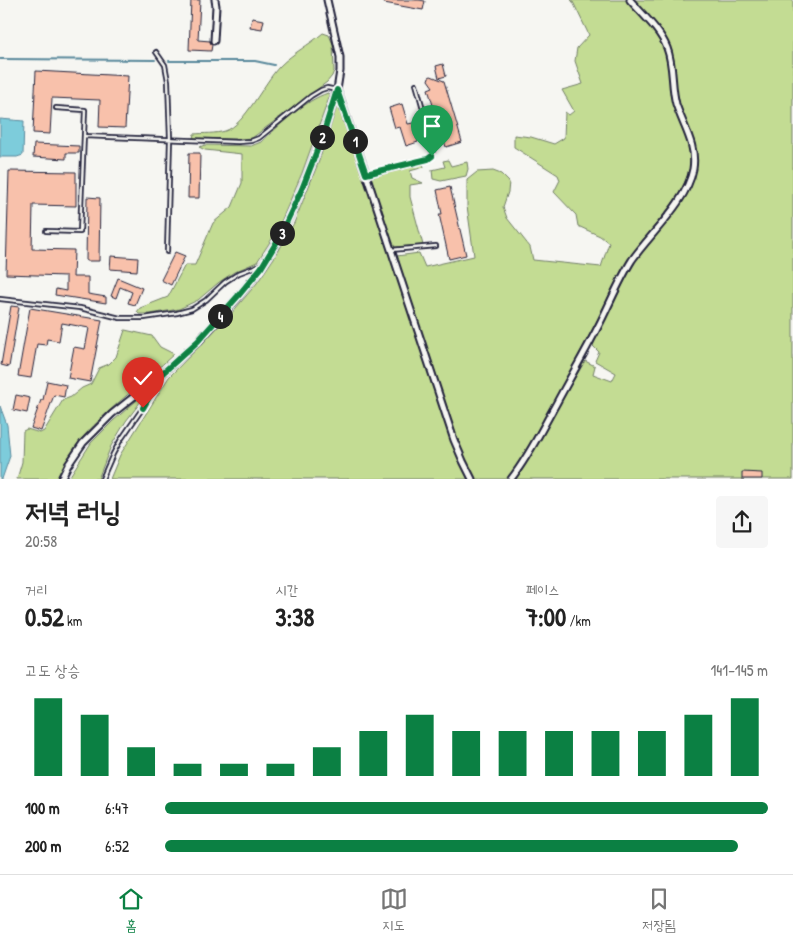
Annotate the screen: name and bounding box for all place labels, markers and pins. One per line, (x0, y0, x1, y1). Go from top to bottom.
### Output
pin (411, 105, 453, 156)
pin: 2 (310, 124, 334, 150)
pin: 1 (342, 128, 368, 154)
pin: 3 (270, 220, 294, 246)
pin: 4 (208, 304, 232, 328)
pin (122, 357, 164, 408)

